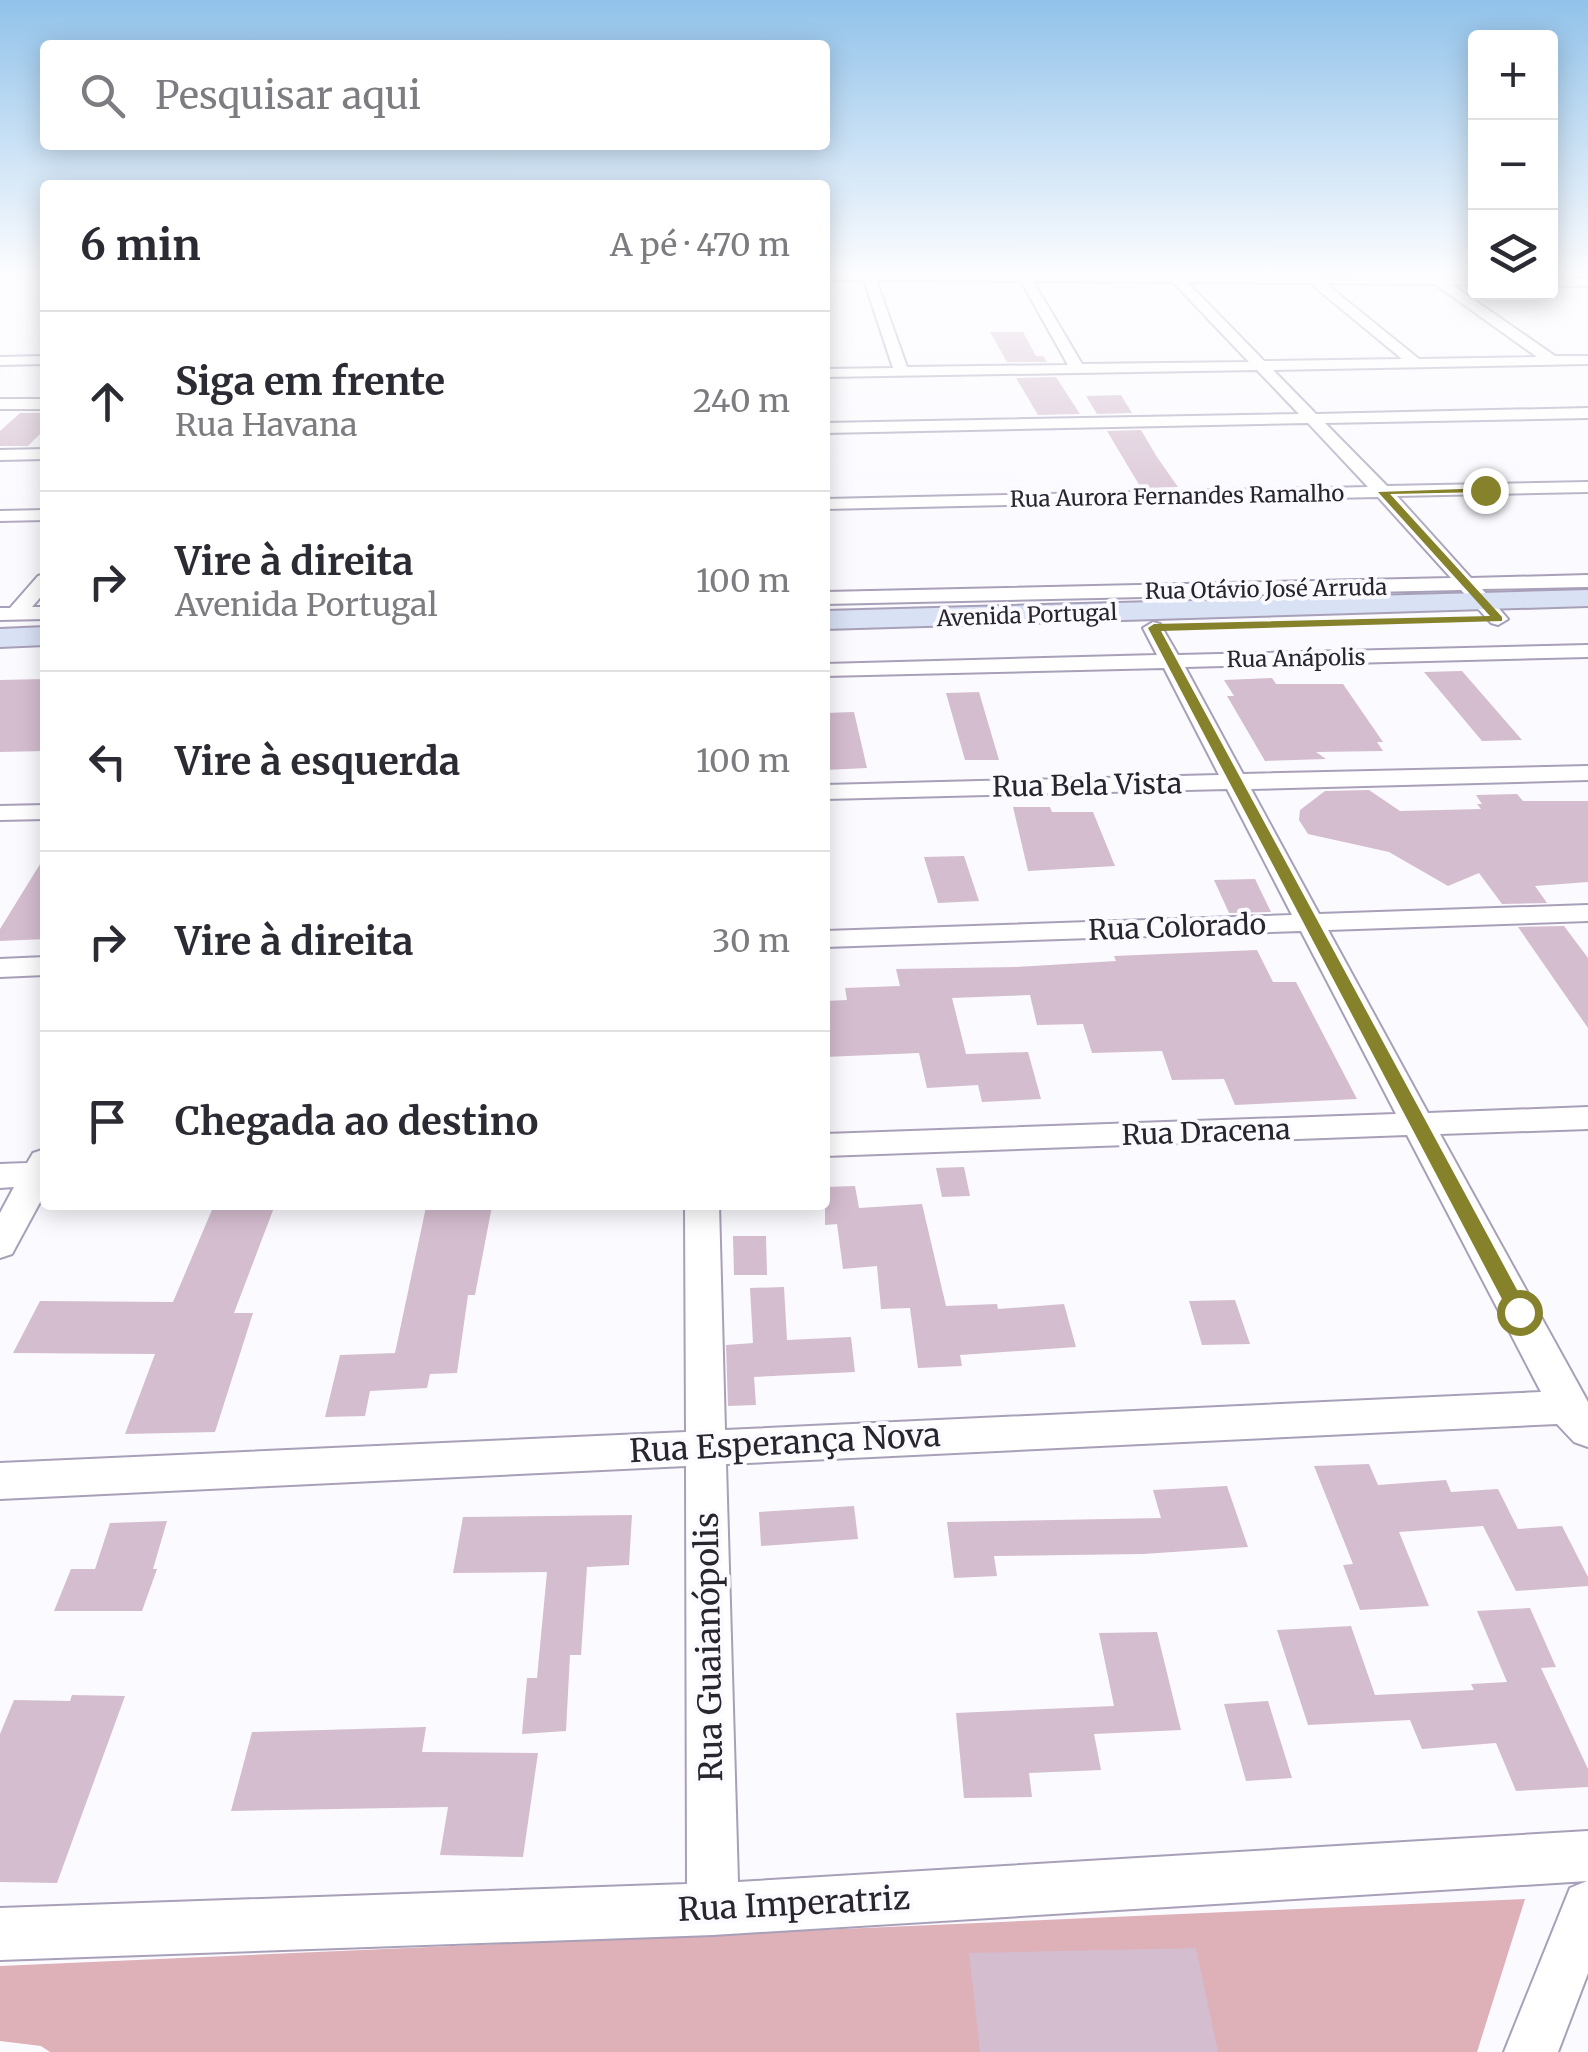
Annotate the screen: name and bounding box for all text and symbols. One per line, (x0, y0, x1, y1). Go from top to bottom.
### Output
map controls (1468, 30, 1558, 300)
button: + (1468, 30, 1558, 120)
search box (40, 40, 830, 150)
icon: search (75, 68, 130, 123)
text: Pesquisar aqui (155, 72, 421, 119)
button: − (1468, 120, 1558, 210)
button: layers (1468, 210, 1558, 300)
text: 6 min (80, 219, 201, 271)
text: A pé · 470 m (610, 225, 790, 265)
text: Siga em frente (175, 358, 445, 405)
icon: ahead (80, 374, 135, 429)
text: 240 m (693, 381, 790, 421)
text: Rua Havana (175, 405, 357, 445)
route end (1463, 468, 1509, 514)
street label: Rua Aurora Fernandes Ramalho (1010, 479, 1345, 513)
text: Vire à direita (175, 538, 413, 585)
icon: right (80, 554, 135, 609)
text: 100 m (696, 561, 790, 601)
street label: Rua Otávio José Arruda (1145, 573, 1388, 605)
text: Avenida Portugal (175, 585, 438, 625)
street label: Avenida Portugal (935, 598, 1118, 632)
street label: Rua Anápolis (1226, 643, 1366, 673)
icon: left (80, 734, 135, 789)
text: Vire à esquerda (175, 738, 460, 785)
text: 100 m (696, 741, 790, 781)
street label: Rua Bela Vista (992, 765, 1182, 805)
street label: Rua Colorado (1087, 906, 1267, 948)
icon: right (80, 914, 135, 969)
text: Vire à direita (175, 918, 413, 965)
text: 30 m (712, 921, 790, 961)
icon: arrive (80, 1094, 135, 1149)
text: Chegada ao destino (175, 1098, 538, 1145)
street label: Rua Dracena (1121, 1111, 1291, 1153)
route start (1497, 1290, 1543, 1336)
street label: Rua Esperança Nova (628, 1415, 942, 1471)
street label: Rua Guaianópolis (687, 1512, 731, 1782)
street label: Rua Imperatriz (677, 1878, 911, 1930)

